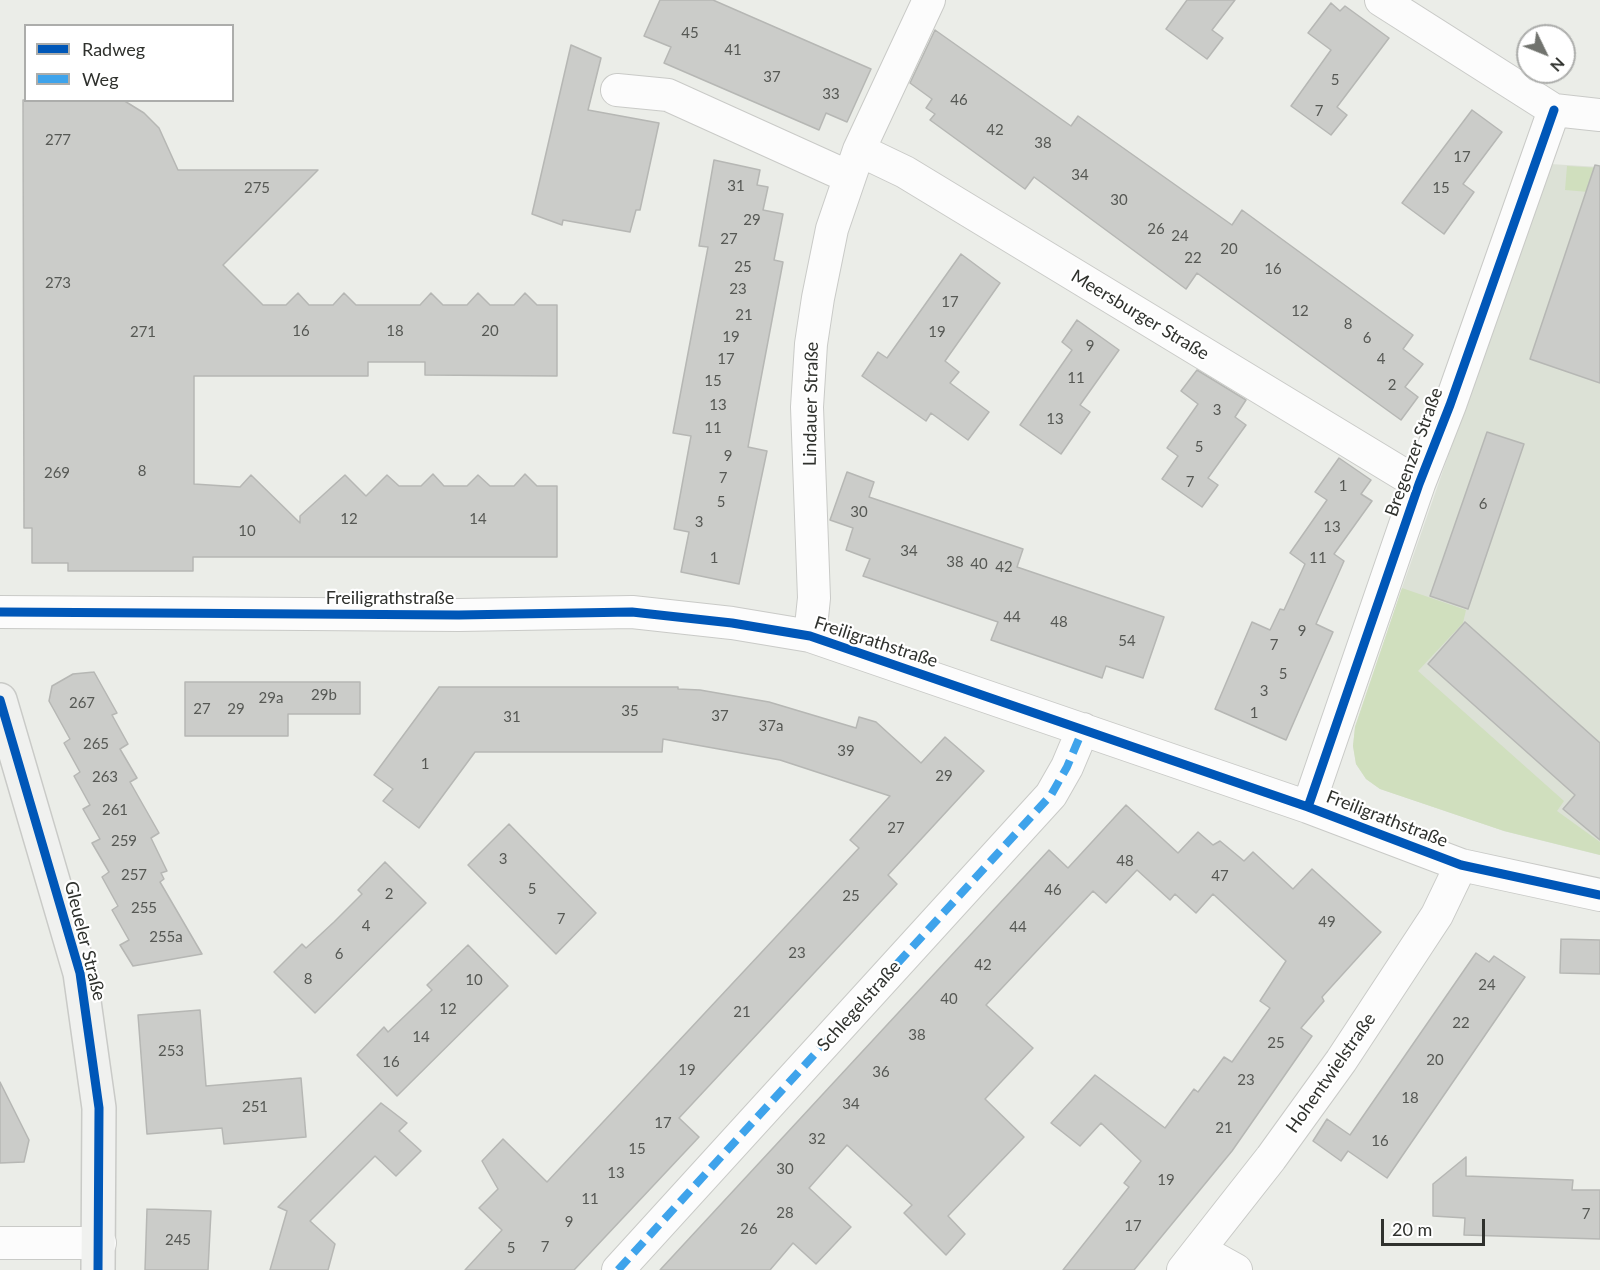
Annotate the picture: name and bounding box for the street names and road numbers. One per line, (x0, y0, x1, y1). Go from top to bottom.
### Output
street label: Meersburger Straße (1067, 265, 1213, 365)
street label: Lindauer Straße (799, 342, 823, 466)
street label: Bregenzer Straße (1381, 385, 1447, 519)
street label: Freiligrathstraße (326, 587, 454, 609)
street label: Freiligrathstraße (812, 612, 940, 672)
street label: Freiligrathstraße (1323, 786, 1451, 852)
street label: Gleueler Straße (60, 879, 110, 1003)
street label: Schlegelstraße (813, 956, 905, 1056)
street label: Hohentwielstraße (1282, 1009, 1380, 1137)

